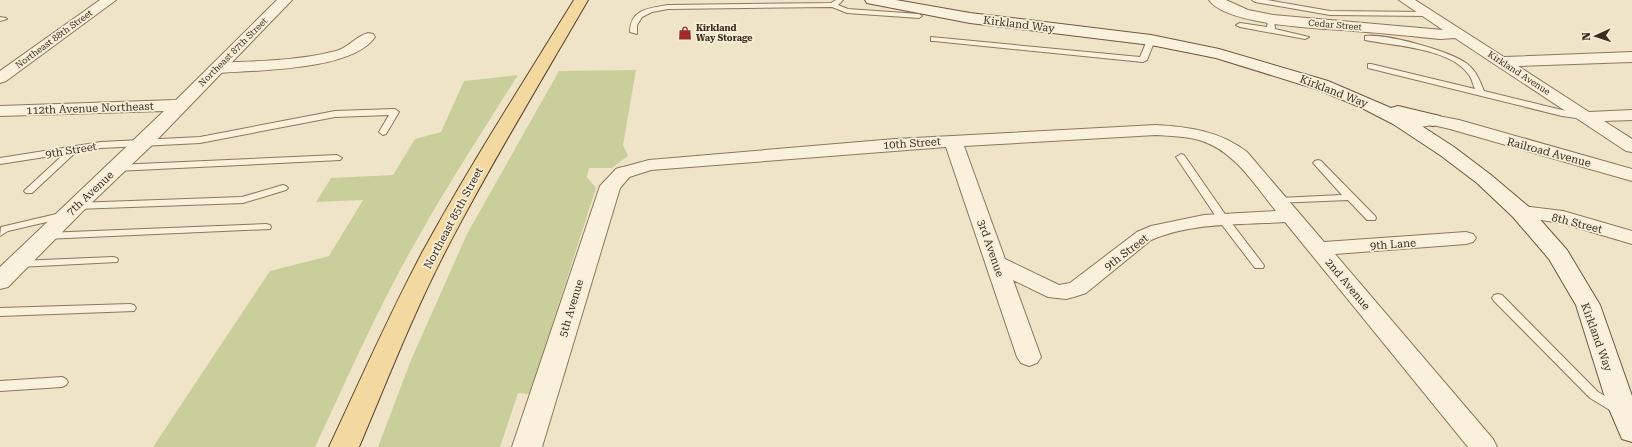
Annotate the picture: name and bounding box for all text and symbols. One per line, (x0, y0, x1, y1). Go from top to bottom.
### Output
street label: Northeast 88th Street (14, 7, 95, 70)
street label: Kirkland Way (982, 14, 1056, 35)
street label: Northeast 87th Street (197, 15, 270, 88)
north arrow (1576, 16, 1616, 56)
street label: Cedar Street (1308, 18, 1363, 32)
place label: Kirkland Way Storage (696, 23, 753, 43)
shop icon: Kirkland Way Storage (677, 25, 693, 41)
text: N (1580, 31, 1593, 41)
street label: Kirkland Avenue (1486, 49, 1552, 97)
street label: Kirkland Way (1298, 73, 1370, 111)
street label: 112th Avenue Northeast (26, 100, 154, 117)
street label: 10th Street (883, 135, 941, 152)
street label: Railroad Avenue (1505, 135, 1592, 170)
street label: 9th Street (45, 140, 98, 161)
street label: Northeast 85th Street (421, 165, 486, 271)
street label: 7th Avenue (64, 168, 117, 218)
street label: 8th Street (1550, 211, 1604, 236)
street label: 3rd Avenue (975, 218, 1006, 279)
street label: 9th Street (1102, 232, 1151, 273)
street label: 9th Lane (1370, 236, 1417, 253)
street label: 2nd Avenue (1323, 256, 1373, 312)
street label: 5th Avenue (557, 278, 586, 339)
street label: Kirkland Way (1578, 301, 1615, 374)

